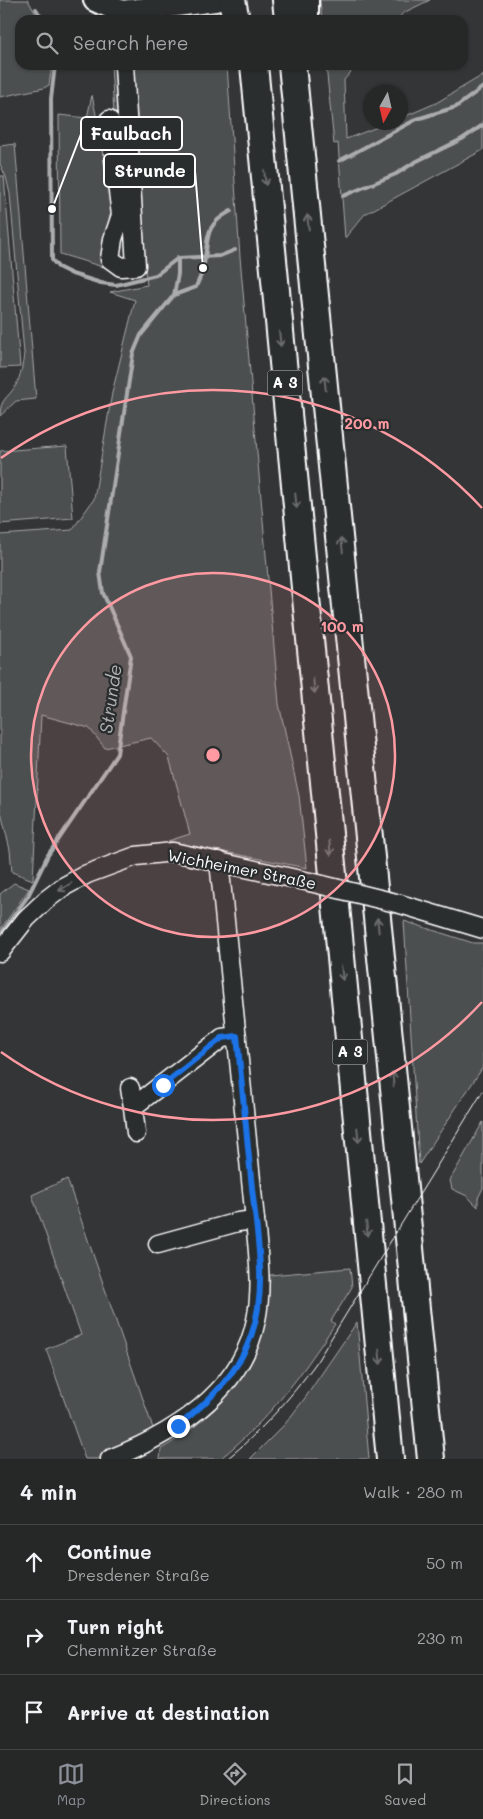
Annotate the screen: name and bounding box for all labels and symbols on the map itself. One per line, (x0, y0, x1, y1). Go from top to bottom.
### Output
north arrow (363, 85, 408, 130)
callout: Faulbach (81, 117, 182, 150)
text: Faulbach (90, 121, 172, 145)
callout: Strunde (104, 154, 195, 187)
text: Strunde (114, 158, 186, 182)
one-way arrow (260, 169, 269, 185)
one-way arrow (303, 214, 313, 230)
one-way arrow (276, 331, 285, 347)
road number: A 3 (268, 370, 302, 396)
one-way arrow (320, 376, 330, 392)
text: 200 m (345, 413, 390, 433)
one-way arrow (291, 493, 301, 509)
one-way arrow (337, 537, 346, 553)
text: 100 m (320, 616, 364, 636)
water label: Strunde (93, 663, 127, 735)
one-way arrow (309, 678, 319, 694)
centre of rings (204, 746, 222, 764)
one-way arrow (325, 839, 335, 855)
street label: Wichheimer Straße (166, 844, 318, 893)
one-way arrow (58, 882, 72, 892)
one-way arrow (374, 918, 383, 934)
one-way arrow (338, 965, 347, 981)
road number: A 3 (332, 1040, 368, 1064)
one-way arrow (388, 1071, 398, 1087)
route start (152, 1074, 175, 1097)
one-way arrow (353, 1127, 363, 1143)
one-way arrow (363, 1220, 372, 1236)
one-way arrow (375, 1349, 385, 1365)
route end (167, 1415, 190, 1438)

